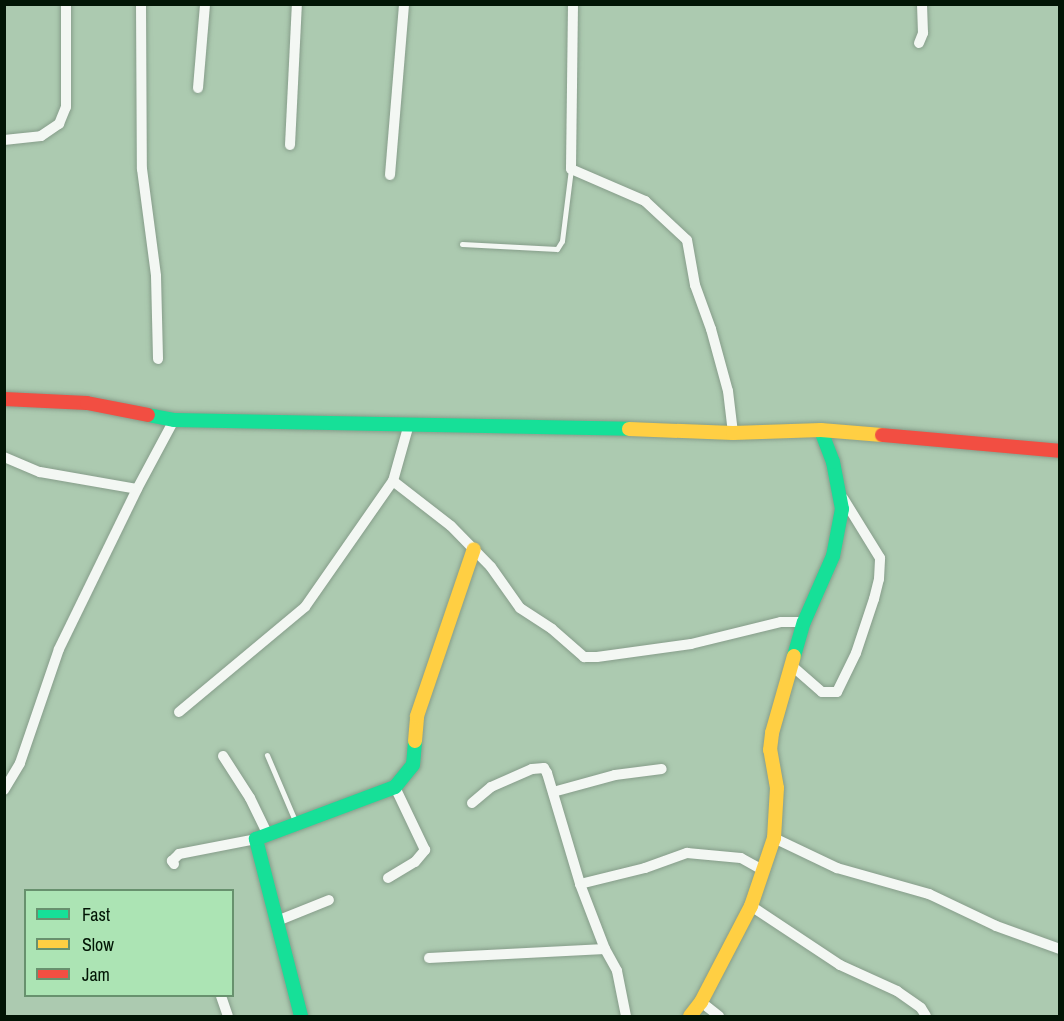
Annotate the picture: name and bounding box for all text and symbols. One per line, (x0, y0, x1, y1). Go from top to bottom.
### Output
legend (24, 889, 234, 997)
text: Fast (82, 902, 110, 927)
text: Slow (82, 932, 114, 957)
text: Jam (82, 962, 110, 987)

